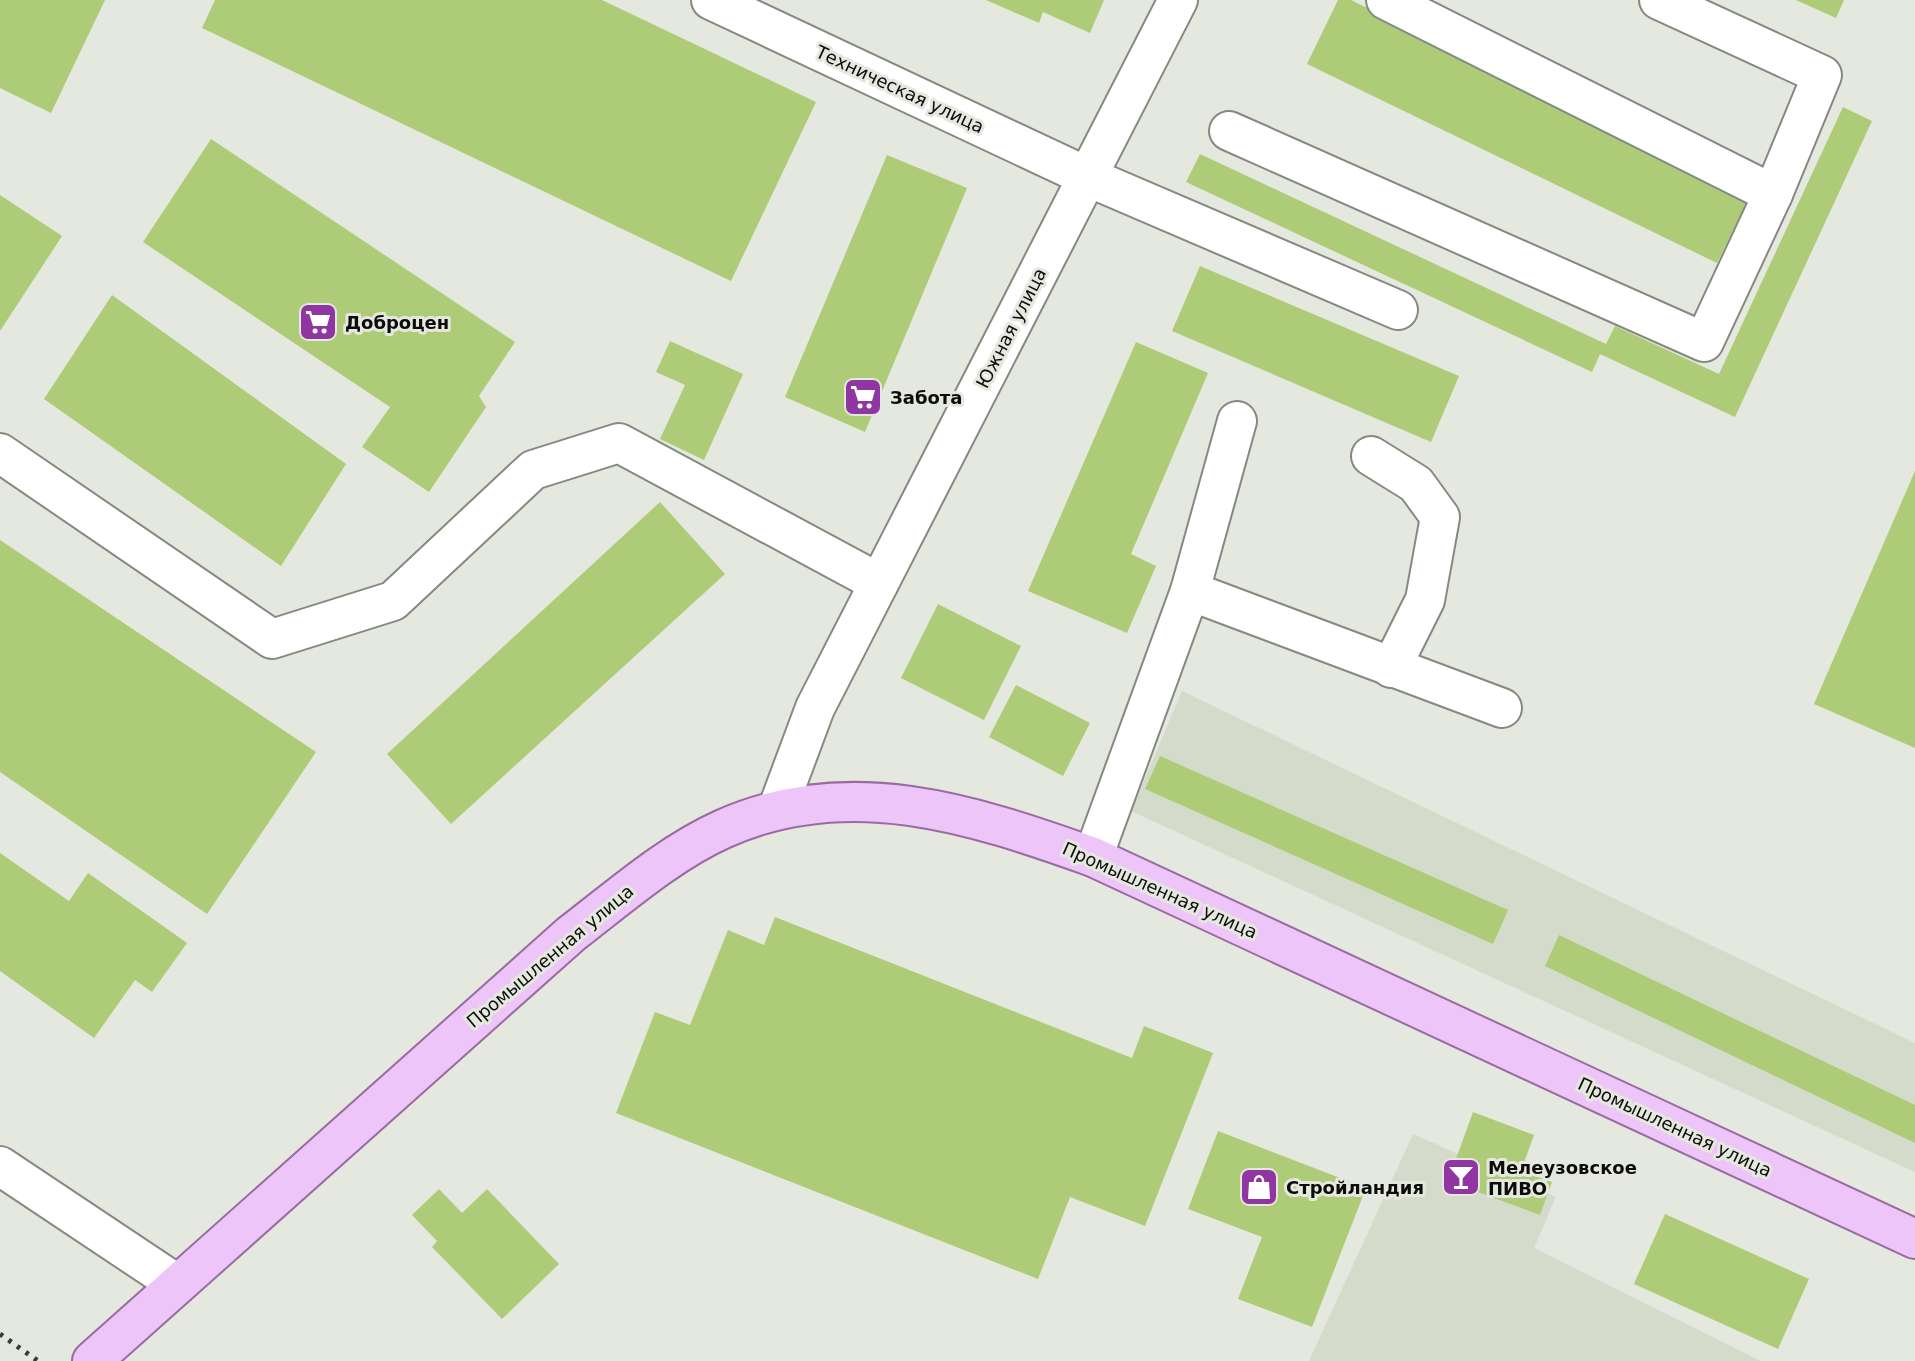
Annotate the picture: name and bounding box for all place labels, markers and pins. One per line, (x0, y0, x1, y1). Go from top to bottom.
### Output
supermarket icon: Доброцен (297, 301, 339, 343)
place label: Доброцен (345, 312, 449, 333)
supermarket icon: Забота (842, 376, 884, 418)
place label: Забота (890, 387, 962, 408)
bar icon: Мелеузовское ПИВО (1440, 1156, 1482, 1198)
place label: Мелеузовское ПИВО (1488, 1157, 1637, 1199)
shop icon: Стройландия (1238, 1166, 1280, 1208)
place label: Стройландия (1286, 1177, 1424, 1198)

